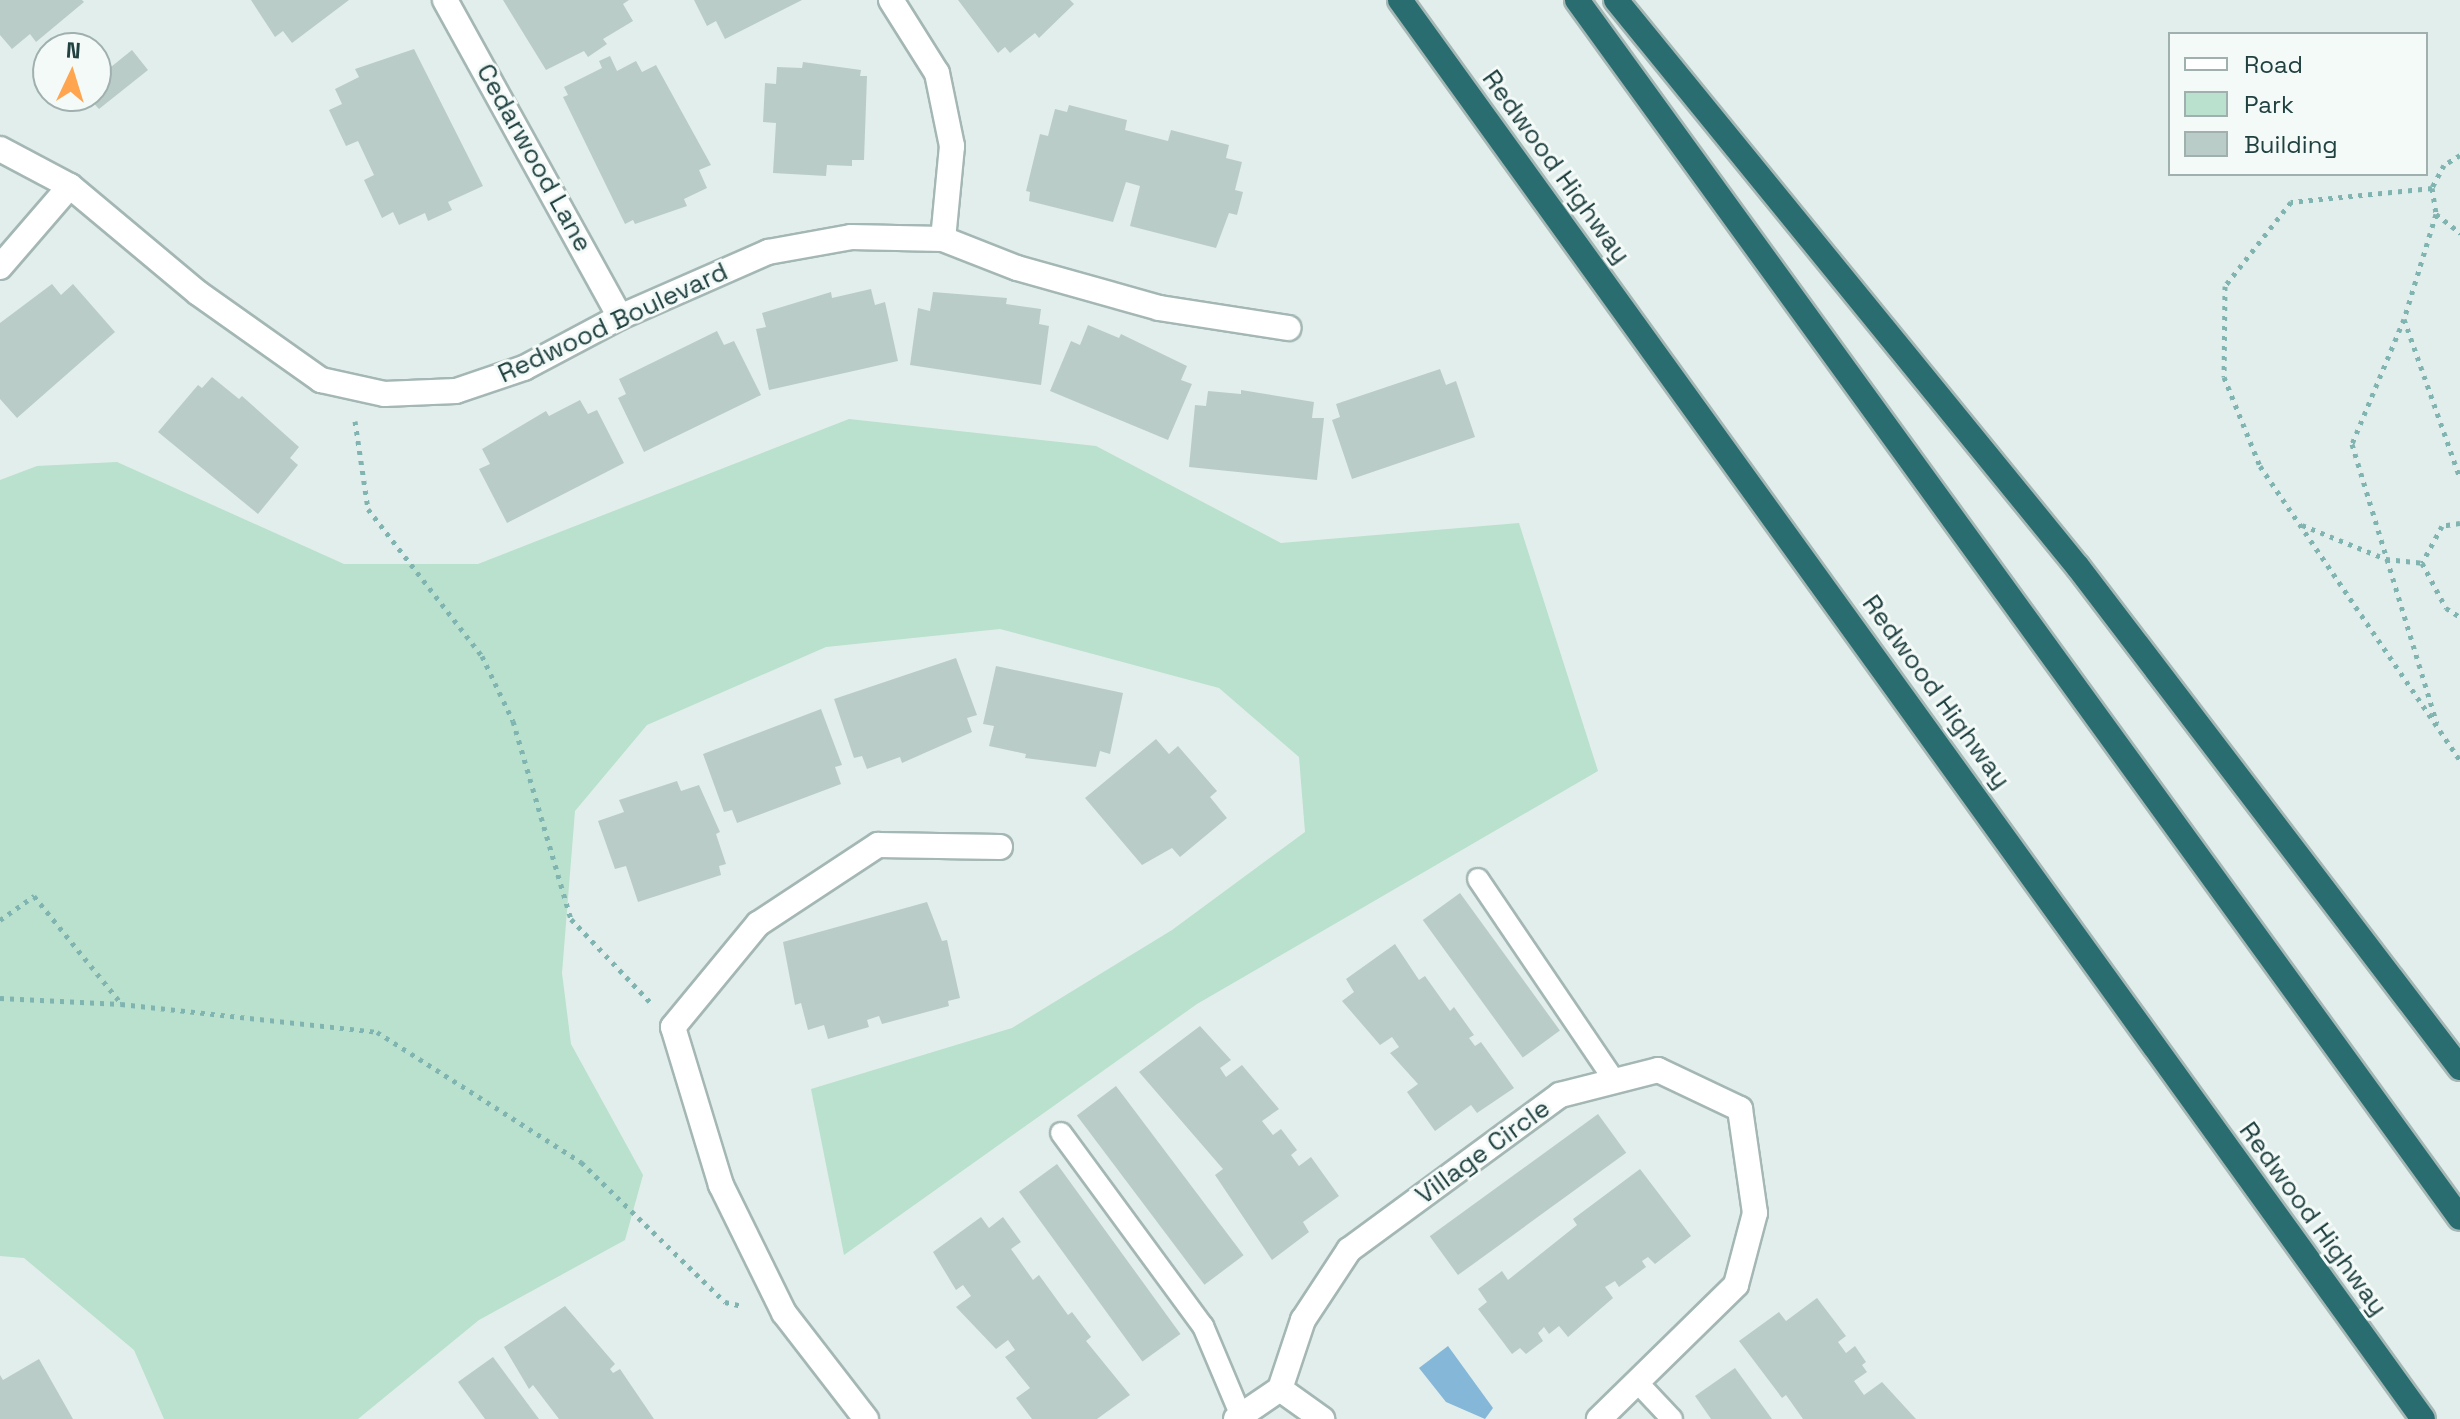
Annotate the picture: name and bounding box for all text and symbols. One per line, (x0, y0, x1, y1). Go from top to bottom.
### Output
north arrow (32, 32, 112, 112)
legend (2168, 32, 2428, 176)
text: N (65, 36, 82, 65)
text: Road (2244, 49, 2303, 80)
street label: Cedarwood Lane (469, 59, 599, 257)
street label: Redwood Highway (1475, 64, 1637, 270)
text: Park (2244, 89, 2294, 120)
text: Building (2244, 129, 2338, 160)
street label: Redwood Boulevard (493, 256, 733, 390)
street label: Redwood Highway (1855, 589, 2017, 795)
street label: Village Circle (1410, 1093, 1556, 1211)
street label: Redwood Highway (2232, 1116, 2394, 1322)

